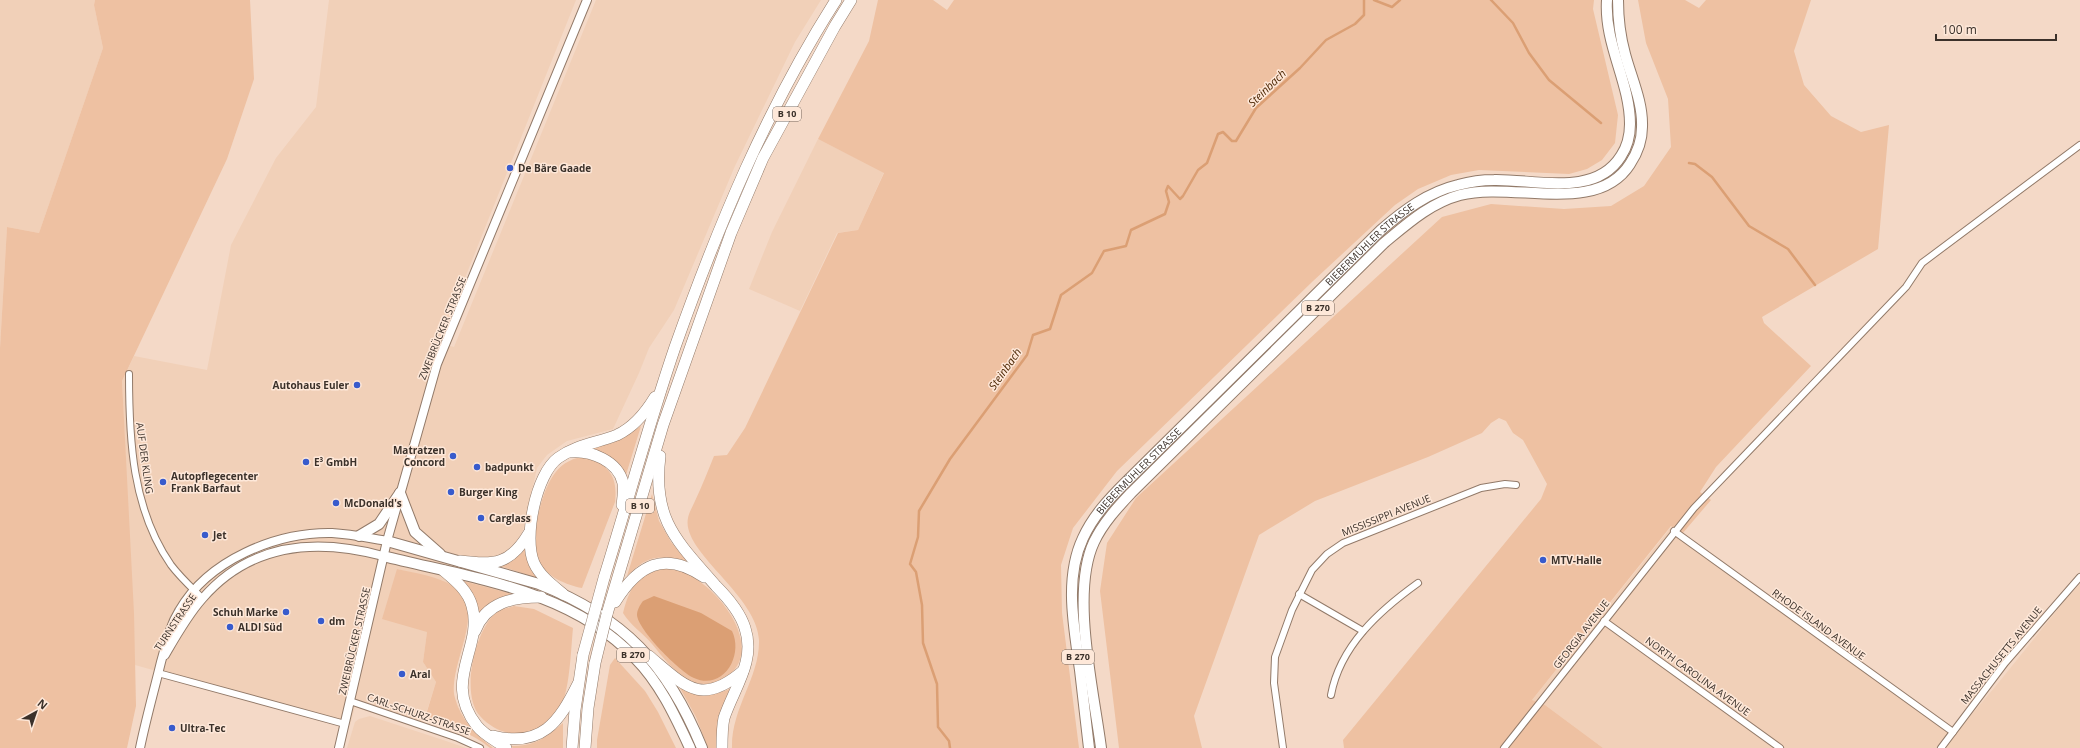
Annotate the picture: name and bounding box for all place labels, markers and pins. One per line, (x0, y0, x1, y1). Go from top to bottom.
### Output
place label: De Bäre Gaade (518, 161, 591, 175)
marker: De Bäre Gaade (505, 163, 515, 173)
place label: Autohaus Euler (273, 378, 349, 392)
marker: Autohaus Euler (352, 380, 362, 390)
place label: Matratzen Concord (393, 443, 445, 469)
marker: Matratzen Concord (448, 451, 458, 461)
place label: E³ GmbH (314, 455, 357, 469)
marker: E³ GmbH (301, 457, 311, 467)
place label: badpunkt (485, 460, 534, 474)
marker: badpunkt (472, 462, 482, 472)
place label: Autopflegecenter Frank Barfaut (171, 469, 259, 495)
marker: Autopflegecenter Frank Barfaut (158, 477, 168, 487)
place label: Burger King (459, 485, 518, 499)
marker: Burger King (446, 487, 456, 497)
place label: McDonald's (344, 496, 402, 510)
marker: McDonald's (331, 498, 341, 508)
place label: Carglass (489, 511, 531, 525)
marker: Carglass (476, 513, 486, 523)
place label: Jet (212, 528, 227, 542)
marker: Jet (200, 530, 210, 540)
place label: MTV-Halle (1551, 553, 1602, 567)
marker: MTV-Halle (1538, 555, 1548, 565)
place label: Schuh Marke (213, 605, 278, 619)
marker: Schuh Marke (281, 607, 291, 617)
place label: dm (329, 614, 345, 628)
marker: dm (316, 616, 326, 626)
place label: ALDI Süd (238, 620, 282, 634)
marker: ALDI Süd (225, 622, 235, 632)
place label: Aral (410, 667, 431, 681)
marker: Aral (397, 669, 407, 679)
place label: Ultra-Tec (180, 721, 226, 735)
marker: Ultra-Tec (167, 723, 177, 733)

